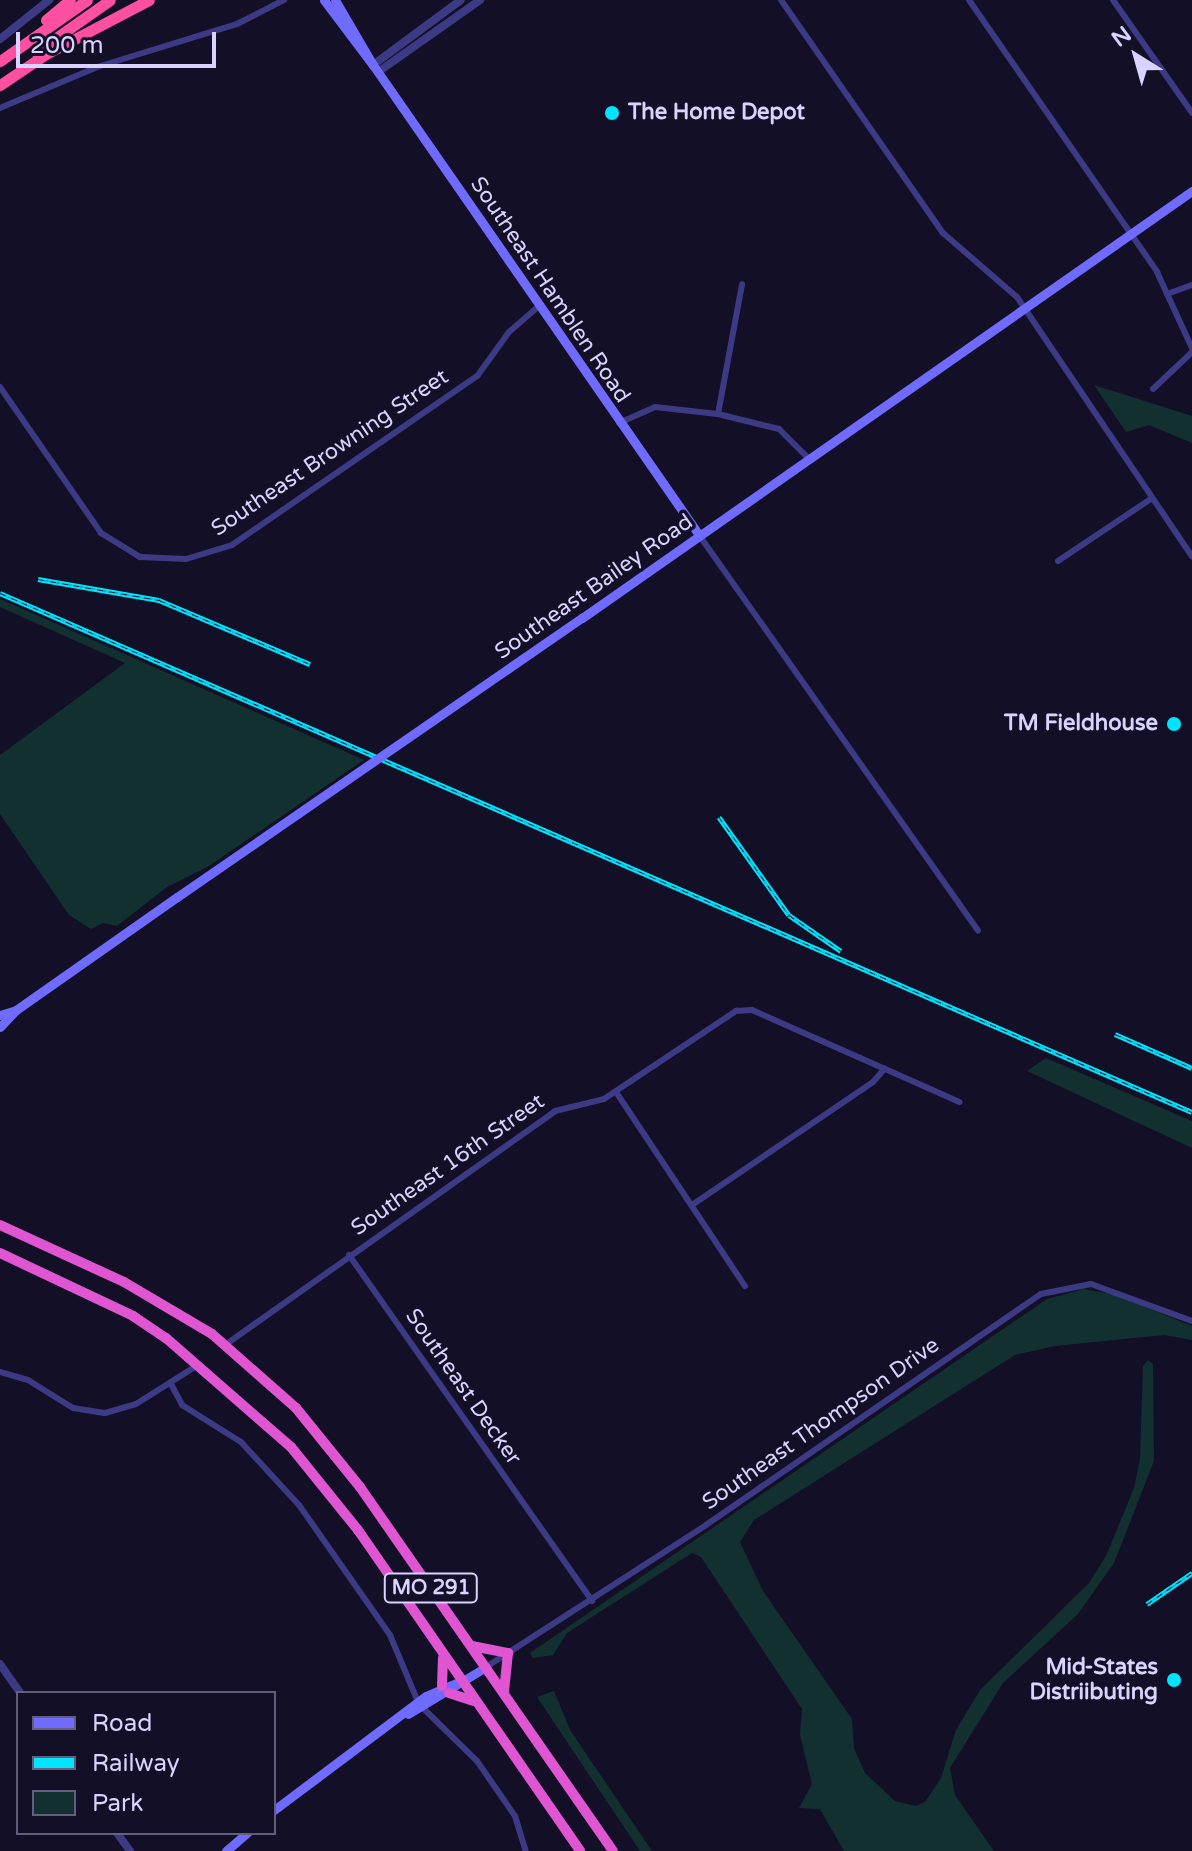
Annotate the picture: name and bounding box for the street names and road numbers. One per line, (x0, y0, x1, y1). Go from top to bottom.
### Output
street label: Southeast Hamblen Road (464, 172, 636, 408)
street label: Southeast Browning Street (207, 364, 453, 542)
street label: Southeast Bailey Road (490, 509, 698, 665)
street label: Southeast 16th Street (346, 1088, 550, 1242)
street label: Southeast Decker (399, 1304, 527, 1470)
street label: Southeast Thompson Drive (698, 1332, 944, 1516)
road number: MO 291 (383, 1572, 479, 1604)

